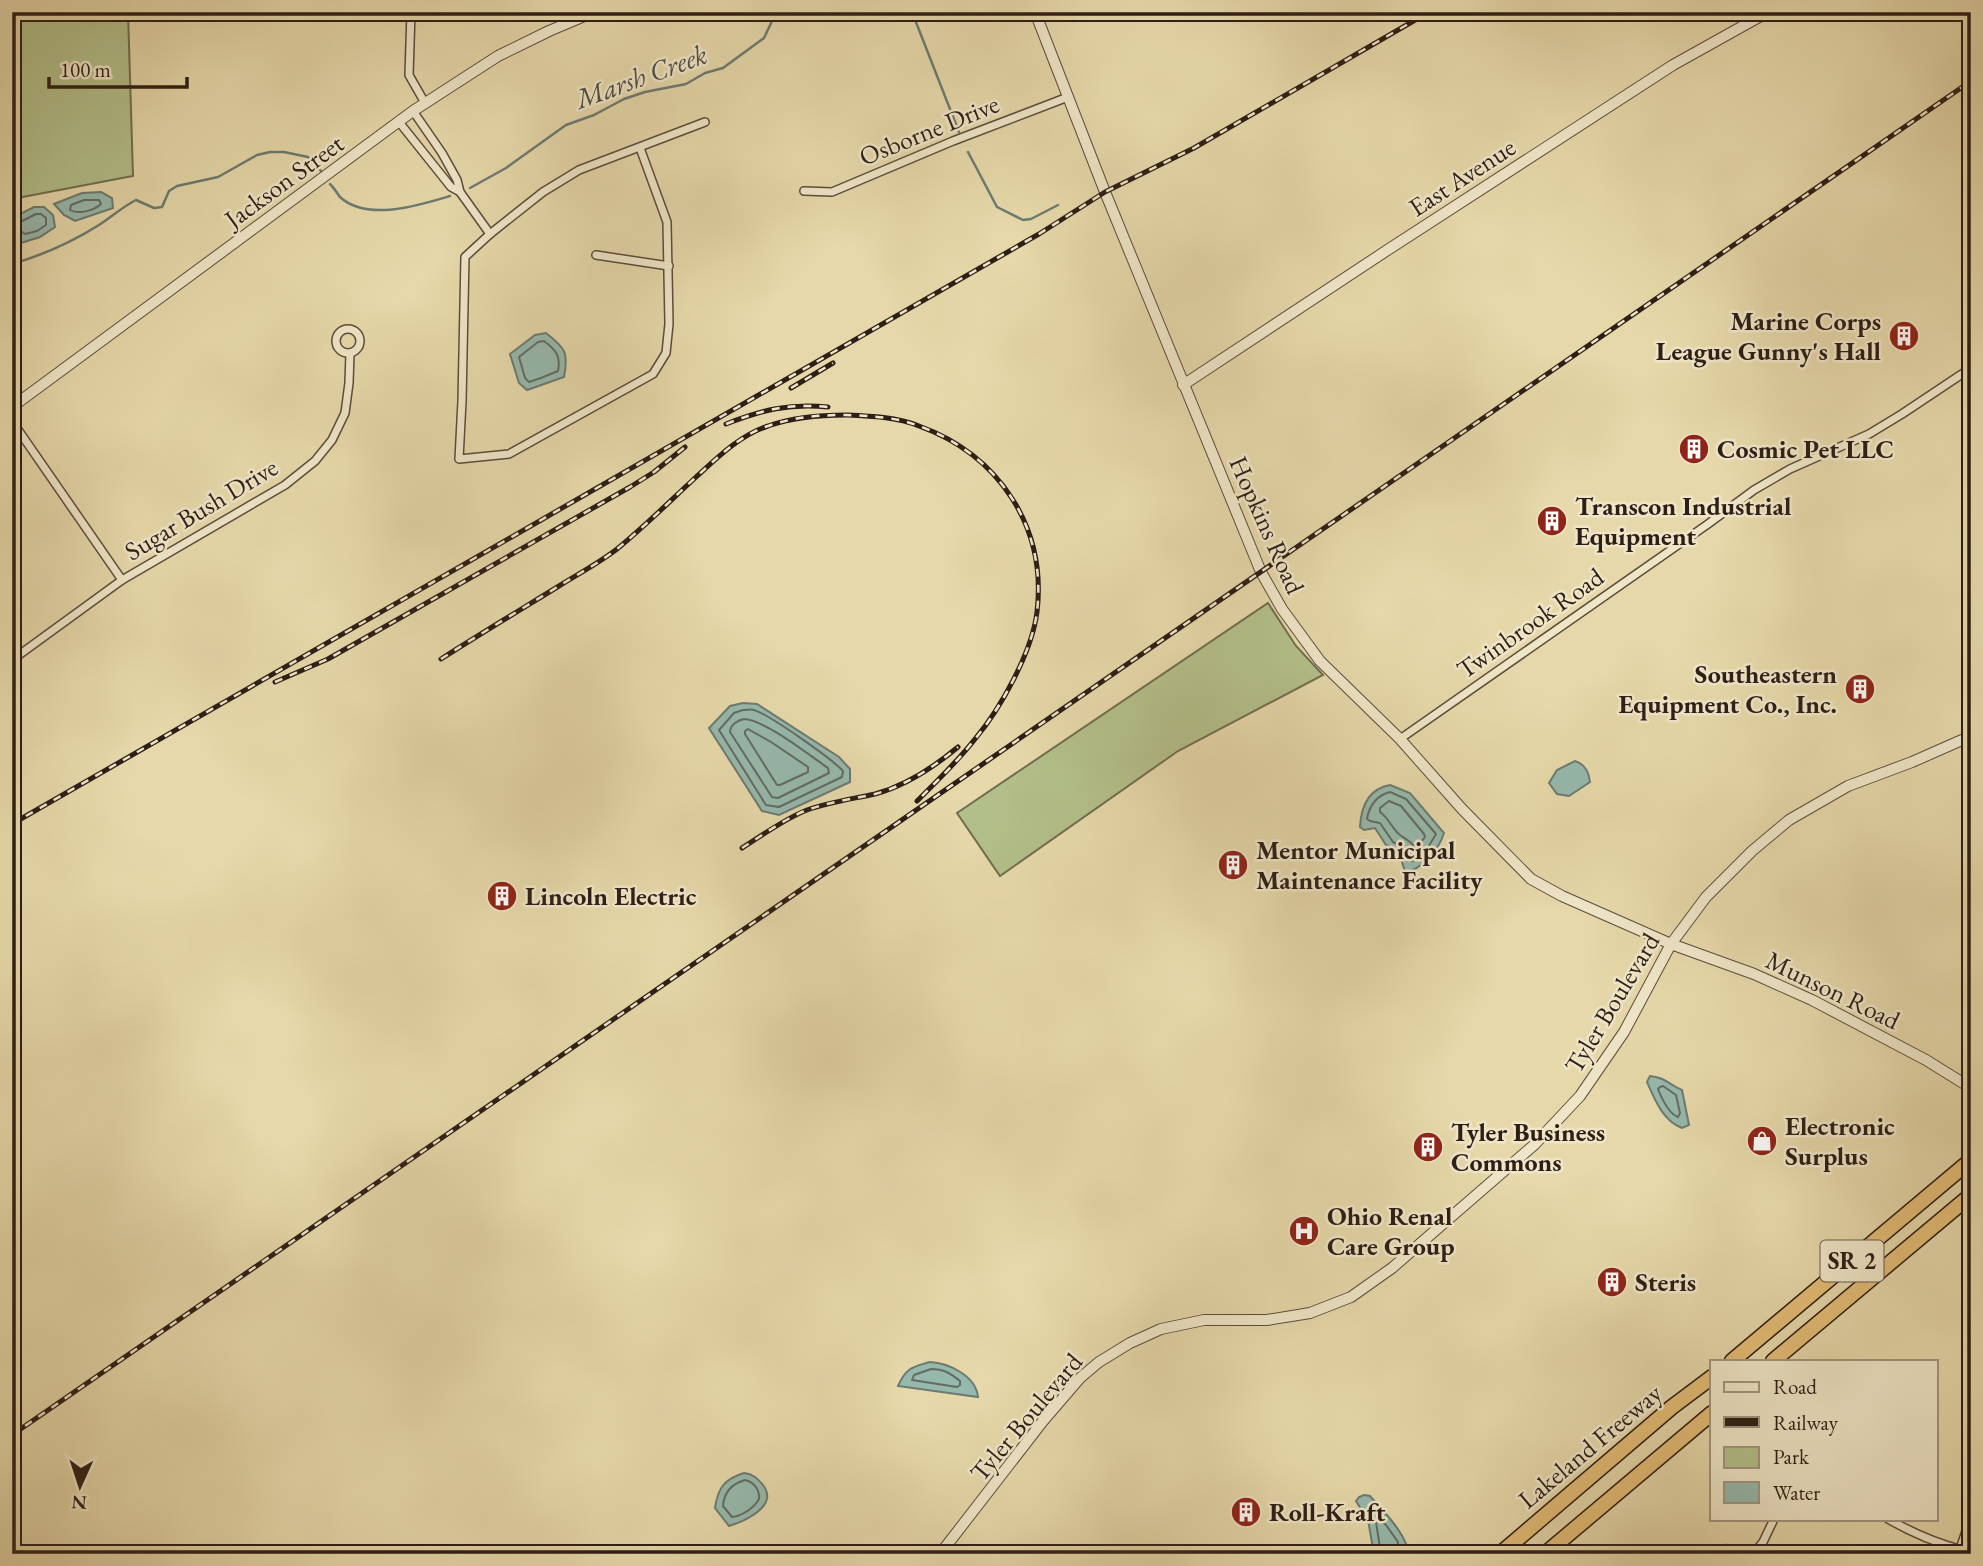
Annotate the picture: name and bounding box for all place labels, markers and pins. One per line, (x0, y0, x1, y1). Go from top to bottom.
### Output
place label: Marine Corps League Gunny's Hall (1656, 304, 1881, 368)
building icon: Marine Corps League Gunny's Hall (1887, 319, 1921, 353)
building icon: Cosmic Pet LLC (1677, 432, 1711, 466)
place label: Cosmic Pet LLC (1717, 432, 1894, 466)
place label: Transcon Industrial Equipment (1575, 489, 1791, 553)
building icon: Transcon Industrial Equipment (1535, 504, 1569, 538)
place label: Southeastern Equipment Co., Inc. (1618, 657, 1837, 721)
building icon: Southeastern Equipment Co., Inc. (1843, 672, 1877, 706)
place label: Mentor Municipal Maintenance Facility (1256, 833, 1483, 897)
building icon: Mentor Municipal Maintenance Facility (1216, 848, 1250, 882)
building icon: Lincoln Electric (485, 879, 519, 913)
place label: Lincoln Electric (525, 879, 697, 913)
place label: Electronic Surplus (1785, 1109, 1895, 1173)
place label: Tyler Business Commons (1451, 1115, 1605, 1179)
shop icon: Electronic Surplus (1745, 1124, 1779, 1158)
building icon: Tyler Business Commons (1411, 1130, 1445, 1164)
place label: Ohio Renal Care Group (1327, 1199, 1455, 1263)
hospital icon: Ohio Renal Care Group (1287, 1214, 1321, 1248)
building icon: Steris (1595, 1265, 1629, 1299)
place label: Steris (1635, 1265, 1696, 1299)
building icon: Roll-Kraft (1229, 1495, 1263, 1529)
place label: Roll-Kraft (1269, 1495, 1386, 1529)

